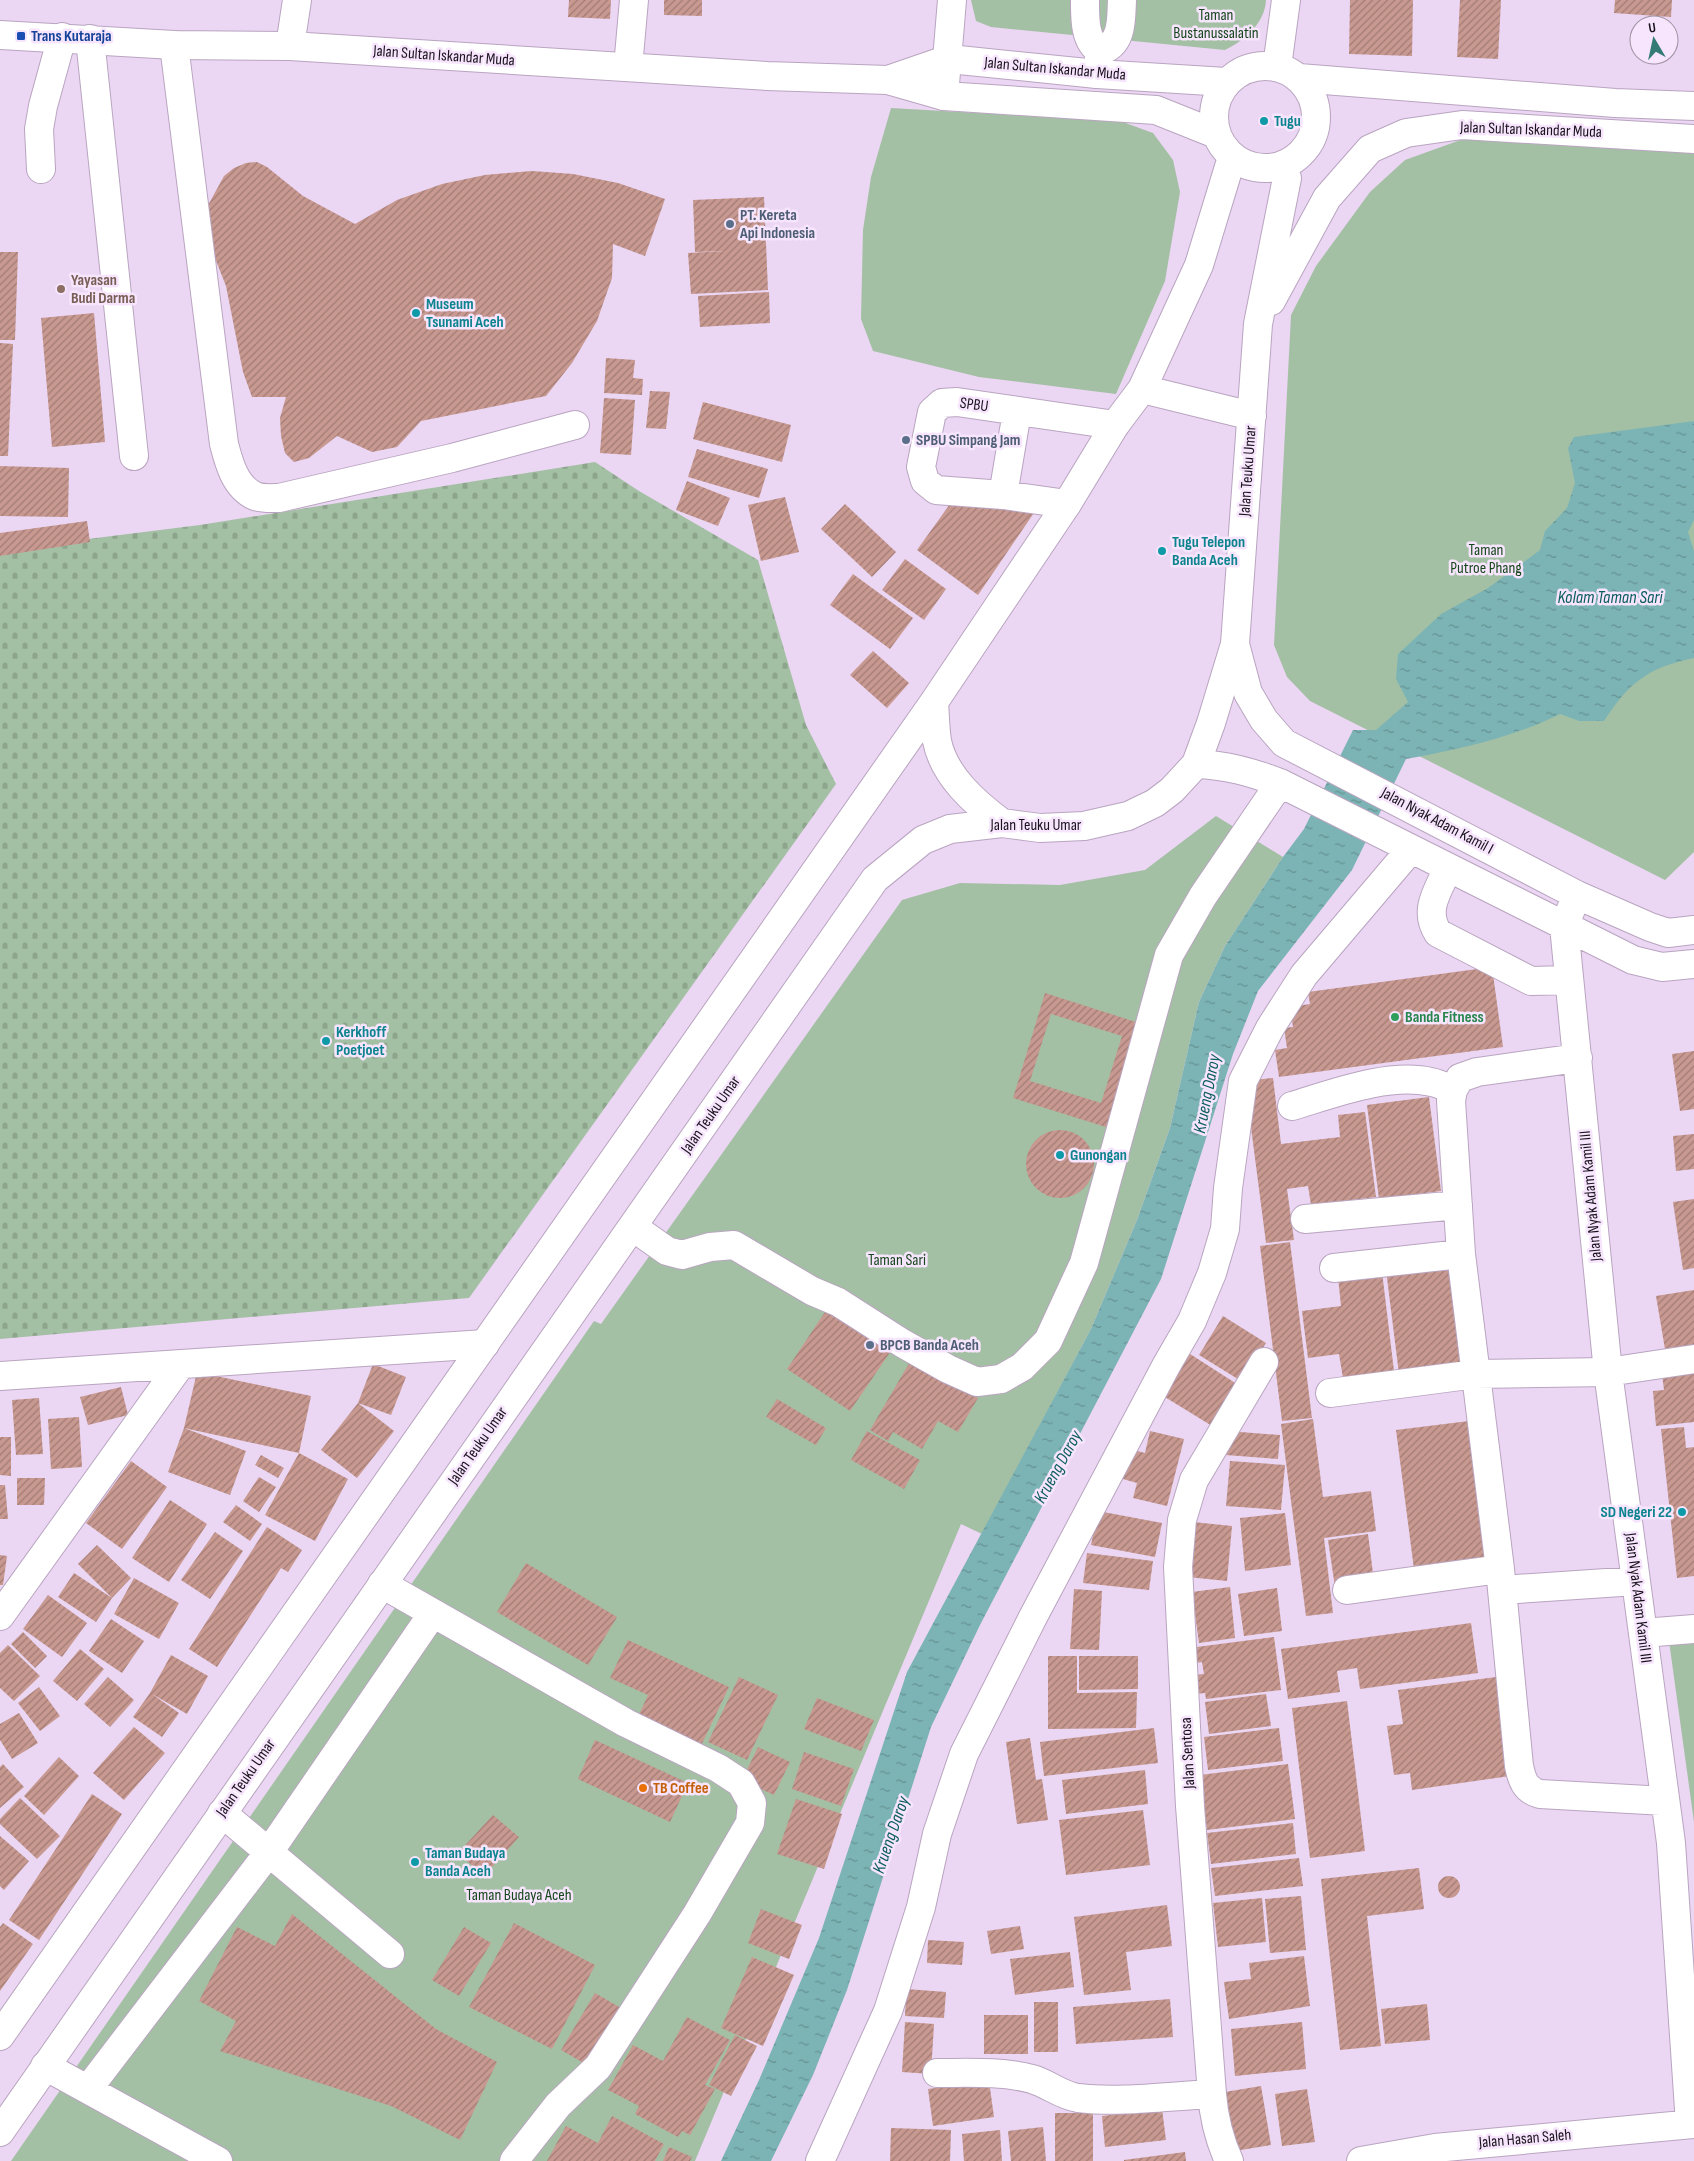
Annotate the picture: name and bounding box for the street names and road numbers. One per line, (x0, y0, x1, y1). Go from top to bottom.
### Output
street label: Jalan Sultan Iskandar Muda (372, 42, 515, 70)
street label: Jalan Sultan Iskandar Muda (982, 53, 1127, 85)
street label: Jalan Sultan Iskandar Muda (1459, 118, 1602, 142)
street label: SPBU (959, 394, 989, 416)
street label: Jalan Teuku Umar (1235, 425, 1261, 518)
street label: Jalan Nyak Adam Kamil I (1377, 783, 1496, 859)
street label: Jalan Teuku Umar (990, 816, 1082, 835)
street label: Jalan Teuku Umar (677, 1072, 745, 1158)
street label: Jalan Nyak Adam Kamil III (1576, 1130, 1606, 1263)
street label: Jalan Teuku Umar (444, 1403, 512, 1489)
street label: Jalan Nyak Adam Kamil III (1620, 1531, 1655, 1664)
street label: Jalan Sentosa (1177, 1717, 1199, 1790)
street label: Jalan Teuku Umar (212, 1735, 280, 1821)
street label: Jalan Hasan Saleh (1477, 2125, 1572, 2153)

